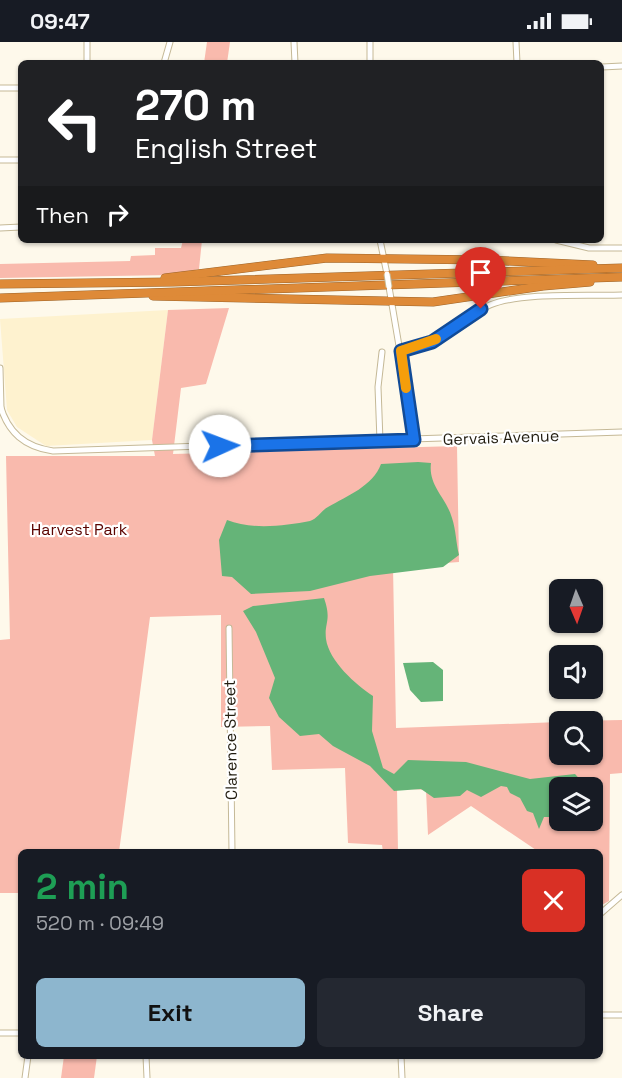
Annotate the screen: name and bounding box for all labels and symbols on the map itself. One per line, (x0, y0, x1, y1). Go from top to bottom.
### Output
pin (455, 247, 506, 309)
position arrow (188, 414, 252, 478)
street label: Gervais Avenue (442, 425, 560, 450)
park label: Harvest Park (31, 519, 128, 540)
north arrow (549, 579, 603, 633)
street label: Clarence Street (219, 680, 242, 800)

